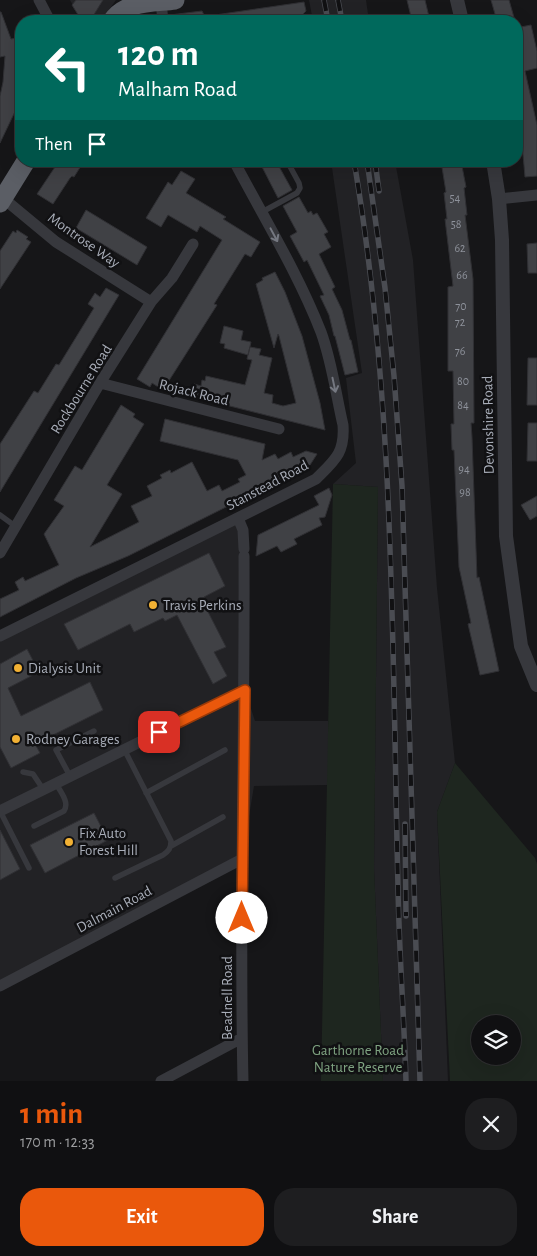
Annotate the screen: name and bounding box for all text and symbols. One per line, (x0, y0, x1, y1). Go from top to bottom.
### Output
icon: left (35, 35, 100, 100)
text: 120 m (118, 37, 199, 72)
text: Malham Road (118, 78, 237, 100)
icon: arrive (83, 130, 111, 158)
text: Then (35, 135, 73, 154)
house number: 54 (450, 192, 461, 204)
street label: Montrose Way (45, 210, 123, 271)
house number: 58 (451, 218, 462, 230)
one-way arrow (270, 227, 279, 242)
house number: 62 (454, 242, 466, 254)
house number: 66 (456, 269, 468, 281)
house number: 70 (455, 300, 467, 312)
house number: 72 (455, 316, 466, 328)
street label: Rockbourne Road (48, 342, 115, 437)
house number: 76 (455, 345, 466, 357)
house number: 80 (457, 375, 469, 387)
street label: Devonshire Road (480, 375, 497, 474)
one-way arrow (330, 376, 339, 392)
street label: Rojack Road (158, 377, 230, 408)
house number: 84 (457, 399, 469, 411)
street label: Stanstead Road (224, 457, 311, 513)
house number: 94 (458, 463, 470, 475)
house number: 98 (459, 486, 471, 498)
place label: Travis Perkins (163, 598, 242, 613)
marker: Travis Perkins (147, 599, 159, 611)
place label: Dialysis Unit (28, 661, 101, 676)
marker: Dialysis Unit (12, 662, 24, 674)
pin (138, 711, 180, 753)
icon: arrive (145, 718, 173, 746)
place label: Rodney Garages (26, 732, 119, 747)
marker: Rodney Garages (10, 733, 22, 745)
place label: Fix Auto Forest Hill (79, 826, 138, 858)
marker: Fix Auto Forest Hill (63, 836, 75, 848)
street label: Dalmain Road (74, 883, 155, 936)
position arrow (215, 891, 267, 943)
street label: Beadnell Road (220, 956, 235, 1040)
map controls (471, 1015, 521, 1065)
button: layers (471, 1015, 521, 1065)
park label: Garthorne Road Nature Reserve (312, 1043, 404, 1075)
button: close (465, 1098, 517, 1150)
text: 1 min (20, 1099, 83, 1129)
text: 170 m · 12:33 (20, 1134, 95, 1150)
button: Exit (20, 1188, 264, 1246)
button: Share (274, 1188, 517, 1246)

